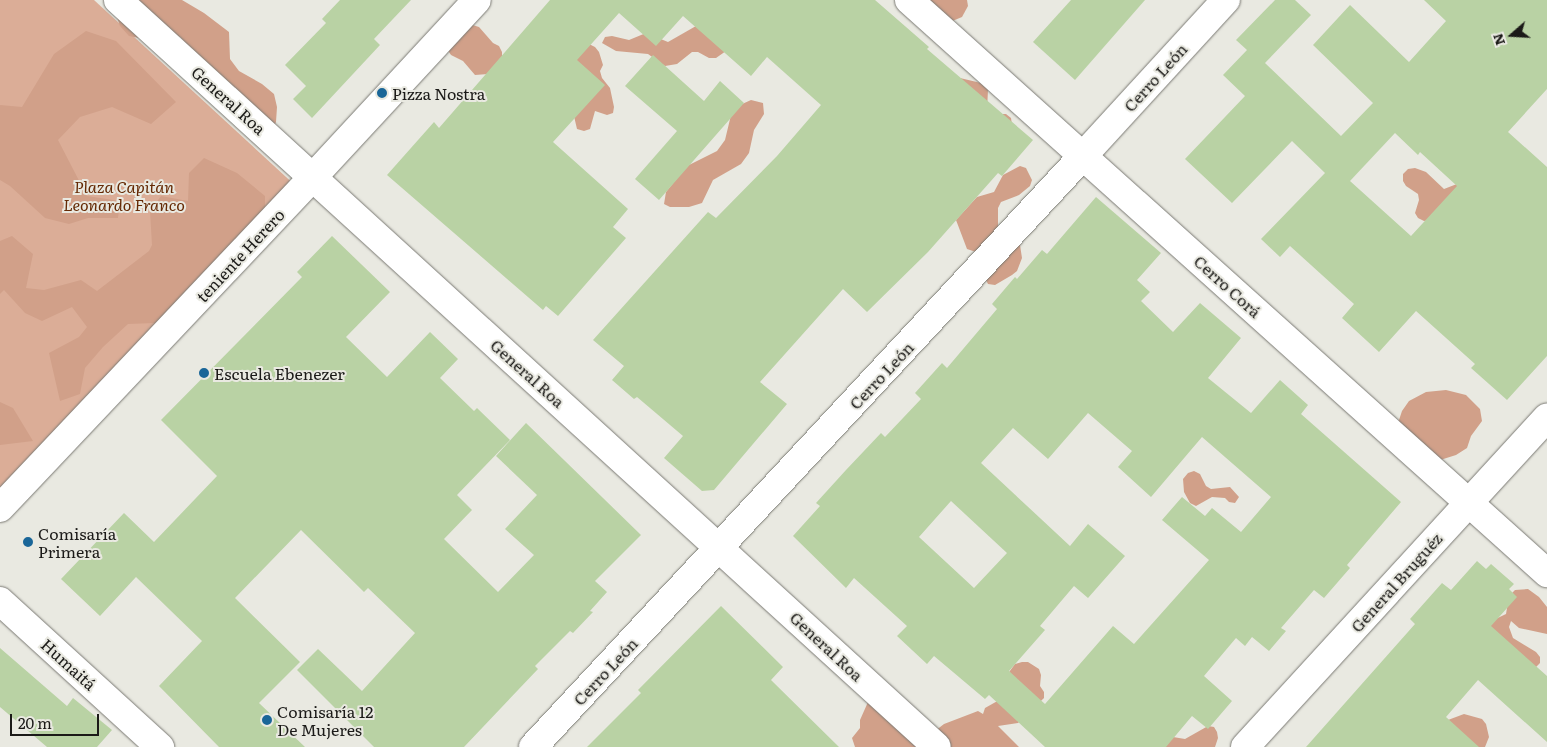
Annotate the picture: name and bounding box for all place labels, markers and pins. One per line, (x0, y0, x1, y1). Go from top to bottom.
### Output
place label: Pizza Nostra (392, 83, 485, 103)
marker: Pizza Nostra (376, 87, 388, 99)
place label: Escuela Ebenezer (214, 363, 345, 383)
marker: Escuela Ebenezer (198, 367, 210, 379)
place label: Comisaría Primera (38, 523, 116, 561)
marker: Comisaría Primera (22, 536, 34, 548)
place label: Comisaría 12 De Mujeres (277, 701, 373, 739)
marker: Comisaría 12 De Mujeres (261, 714, 273, 726)

